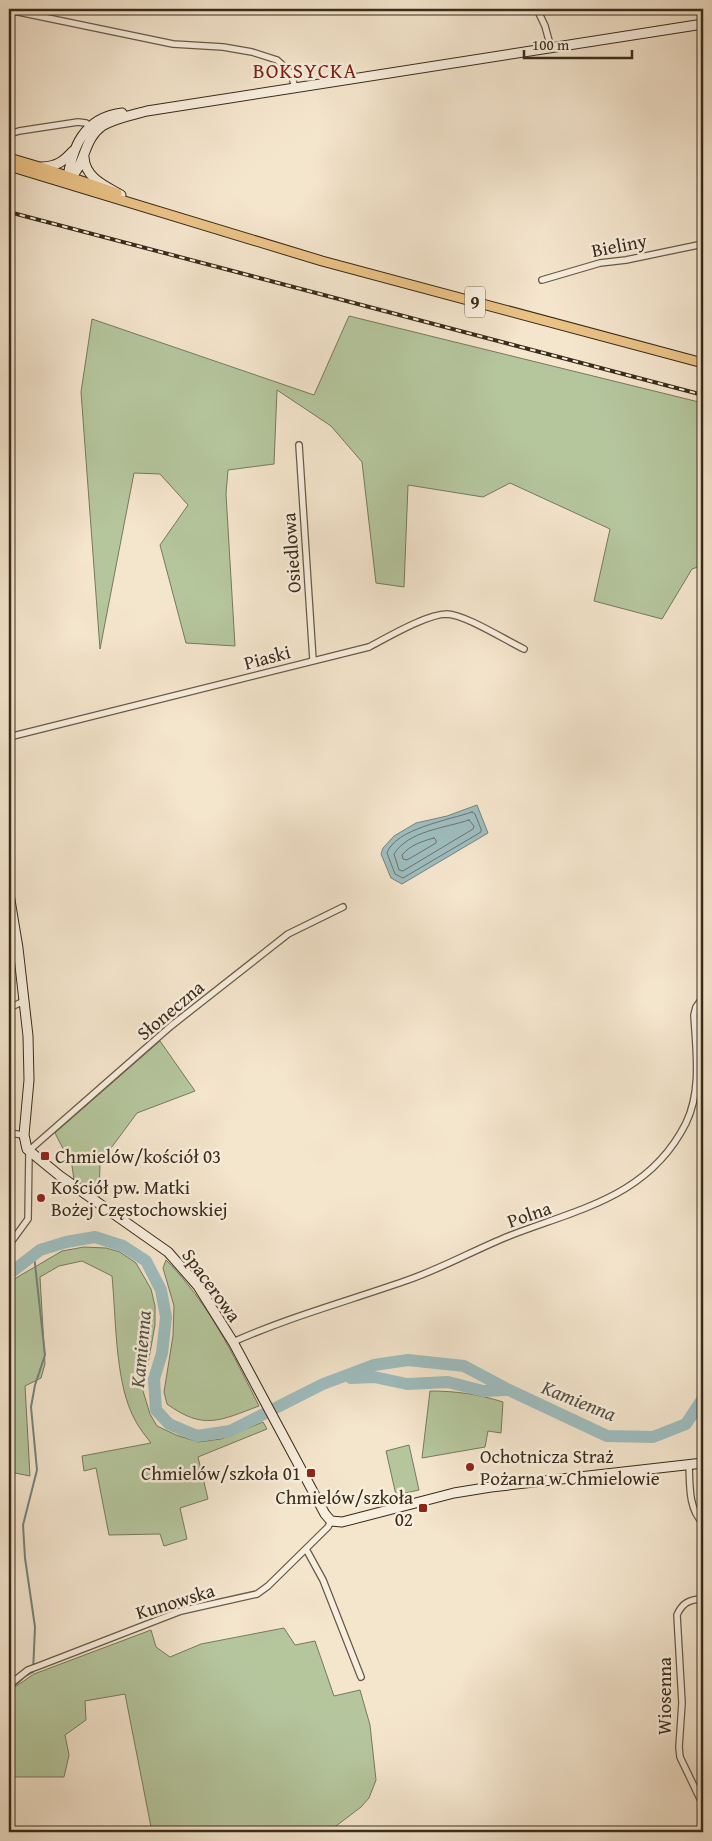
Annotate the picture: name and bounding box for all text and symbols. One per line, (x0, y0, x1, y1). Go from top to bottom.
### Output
scale bar (524, 28, 632, 60)
text: 100 m (532, 34, 570, 55)
district label: BOKSYCKA (253, 55, 357, 86)
street label: Bieliny (589, 226, 650, 264)
road number: 9 (465, 286, 485, 318)
street label: Osiedlowa (274, 512, 308, 594)
street label: Piaski (241, 637, 293, 677)
street label: Słoneczna (130, 973, 210, 1047)
place label: Chmielów/kościół 03 (55, 1142, 221, 1170)
marker: Chmielów/kościół 03 (39, 1150, 51, 1162)
place label: Kościół pw. Matki Bożej Częstochowskiej (51, 1173, 228, 1223)
marker: Kościół pw. Matki Bożej Częstochowskiej (35, 1192, 47, 1204)
street label: Polna (503, 1193, 555, 1235)
street label: Spacerowa (176, 1242, 248, 1328)
water label: Kamienna (122, 1308, 158, 1390)
water label: Kamienna (537, 1372, 621, 1428)
place label: Ochotnicza Straż Pożarna w Chmielowie (480, 1442, 660, 1492)
place label: Chmielów/szkoła 01 (141, 1459, 301, 1487)
marker: Ochotnicza Straż Pożarna w Chmielowie (464, 1461, 476, 1473)
marker: Chmielów/szkoła 01 (305, 1467, 317, 1479)
place label: Chmielów/szkoła 02 (275, 1483, 413, 1533)
marker: Chmielów/szkoła 02 (417, 1502, 429, 1514)
street label: Kunowska (132, 1576, 218, 1626)
street label: Wiosenna (650, 1657, 678, 1735)

